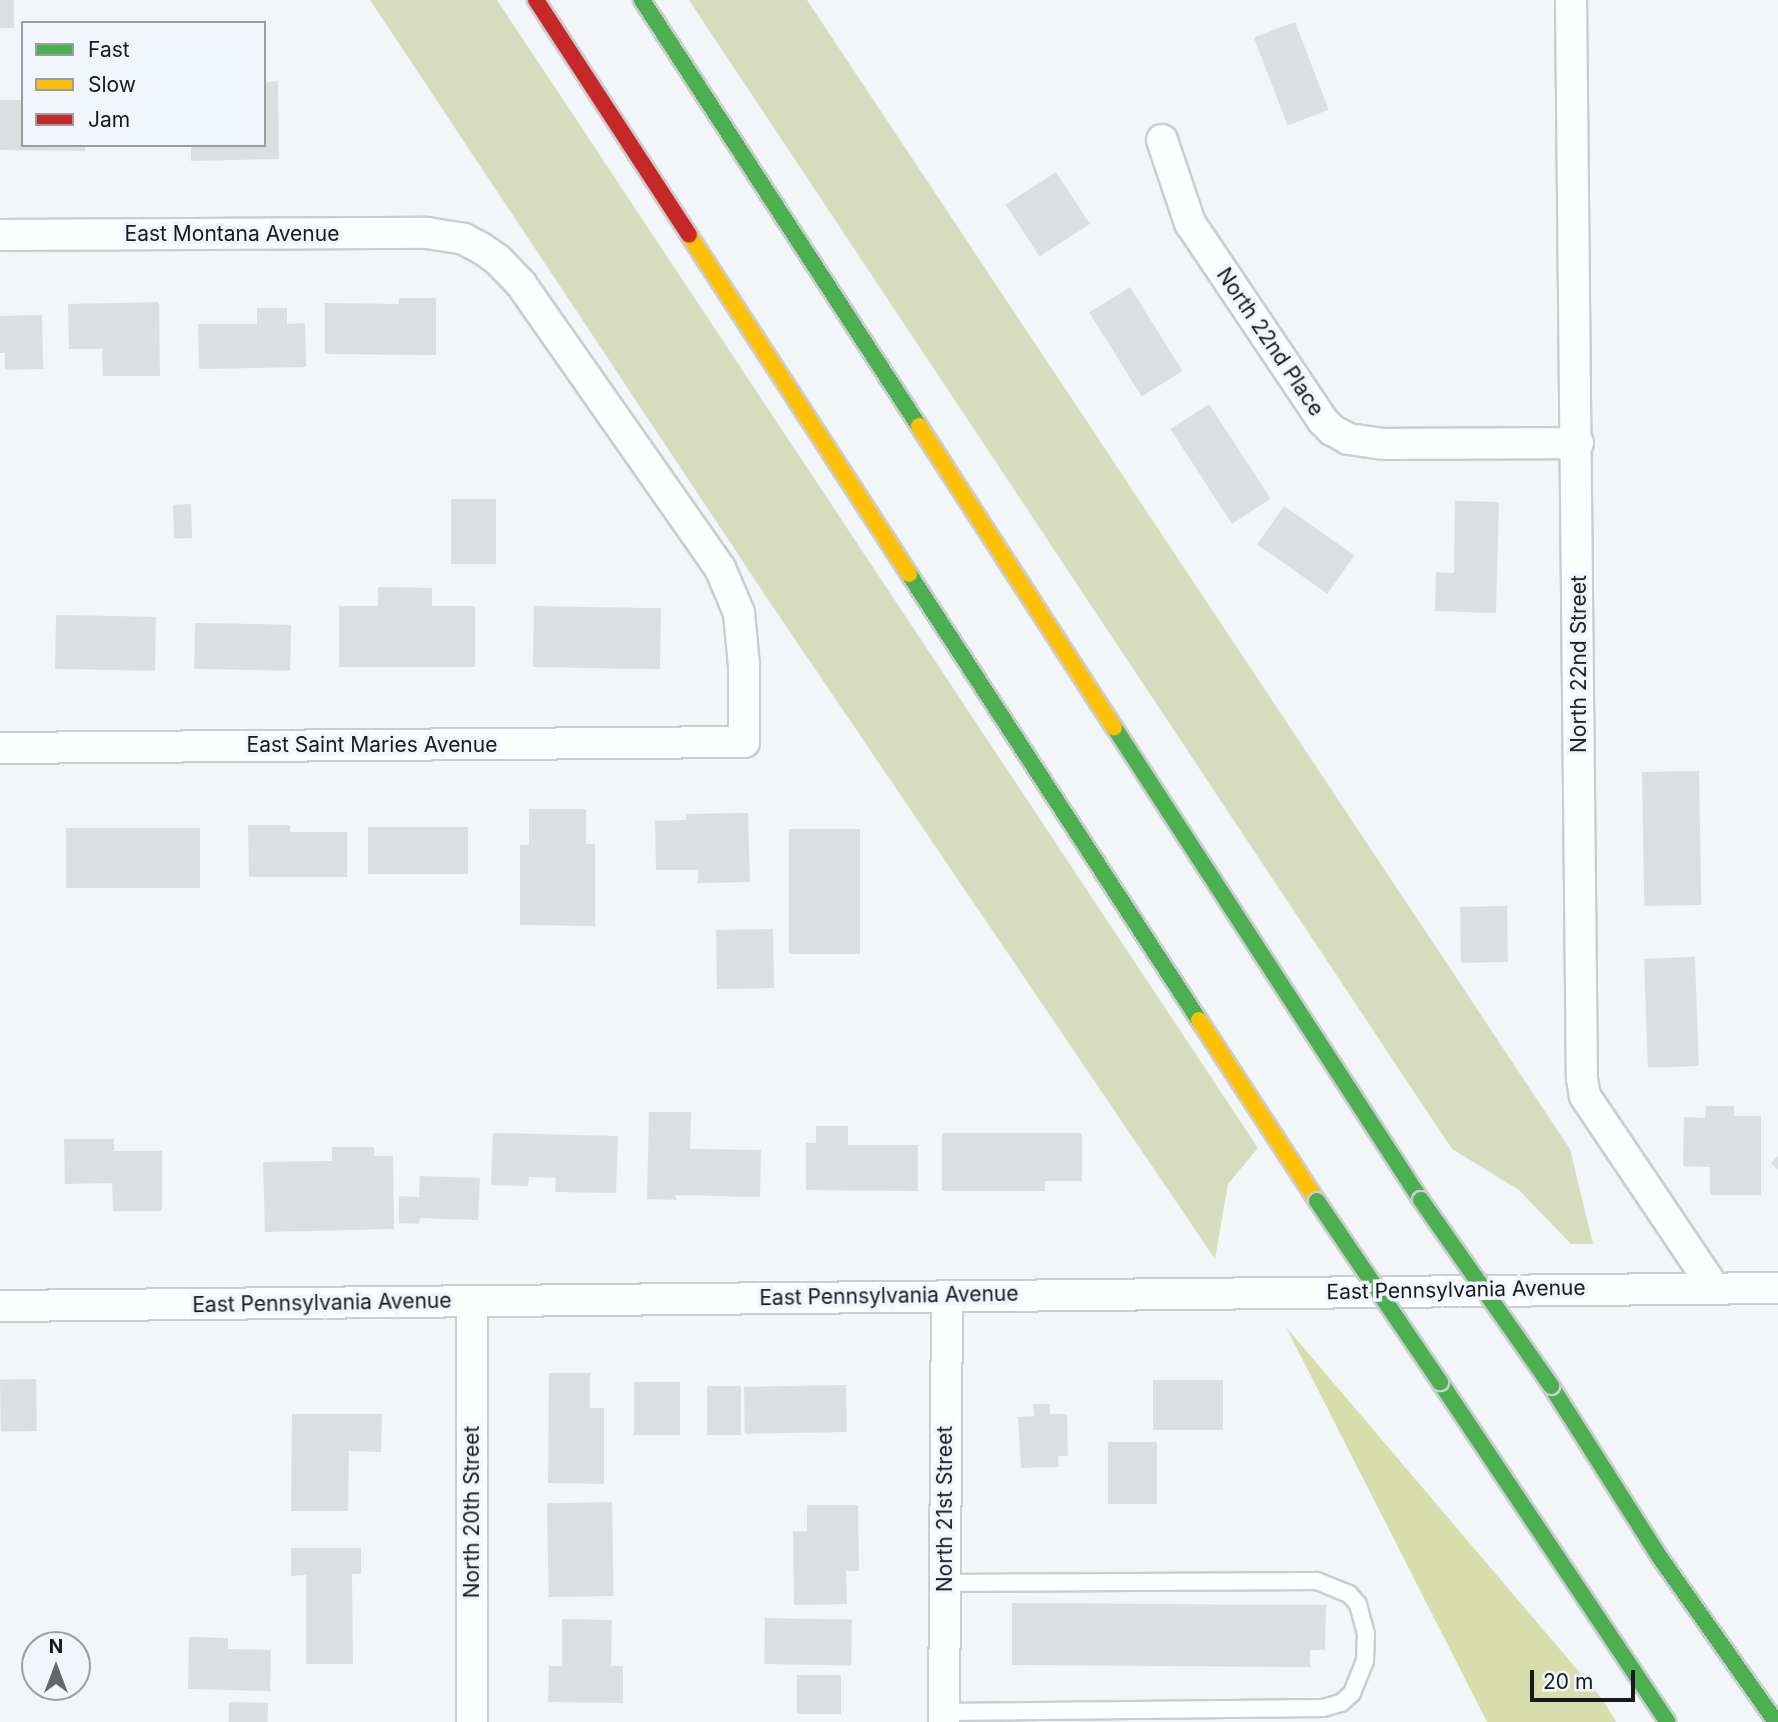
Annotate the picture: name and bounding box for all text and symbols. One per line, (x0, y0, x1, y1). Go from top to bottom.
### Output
legend (21, 21, 266, 147)
text: Fast (88, 37, 130, 62)
text: Slow (88, 72, 136, 97)
text: Jam (88, 107, 130, 132)
street label: East Montana Avenue (125, 221, 339, 247)
street label: North 22nd Place (1211, 263, 1329, 421)
street label: North 22nd Street (1566, 575, 1592, 753)
street label: East Saint Maries Avenue (247, 732, 497, 758)
street label: East Pennsylvania Avenue (1326, 1275, 1586, 1305)
street label: East Pennsylvania Avenue (759, 1281, 1019, 1311)
street label: East Pennsylvania Avenue (192, 1288, 452, 1318)
street label: North 20th Street (459, 1426, 485, 1598)
street label: North 21st Street (932, 1426, 958, 1592)
north arrow (21, 1631, 91, 1701)
text: N (49, 1635, 63, 1658)
scale bar (1533, 1656, 1638, 1700)
text: 20 m (1543, 1669, 1593, 1694)

